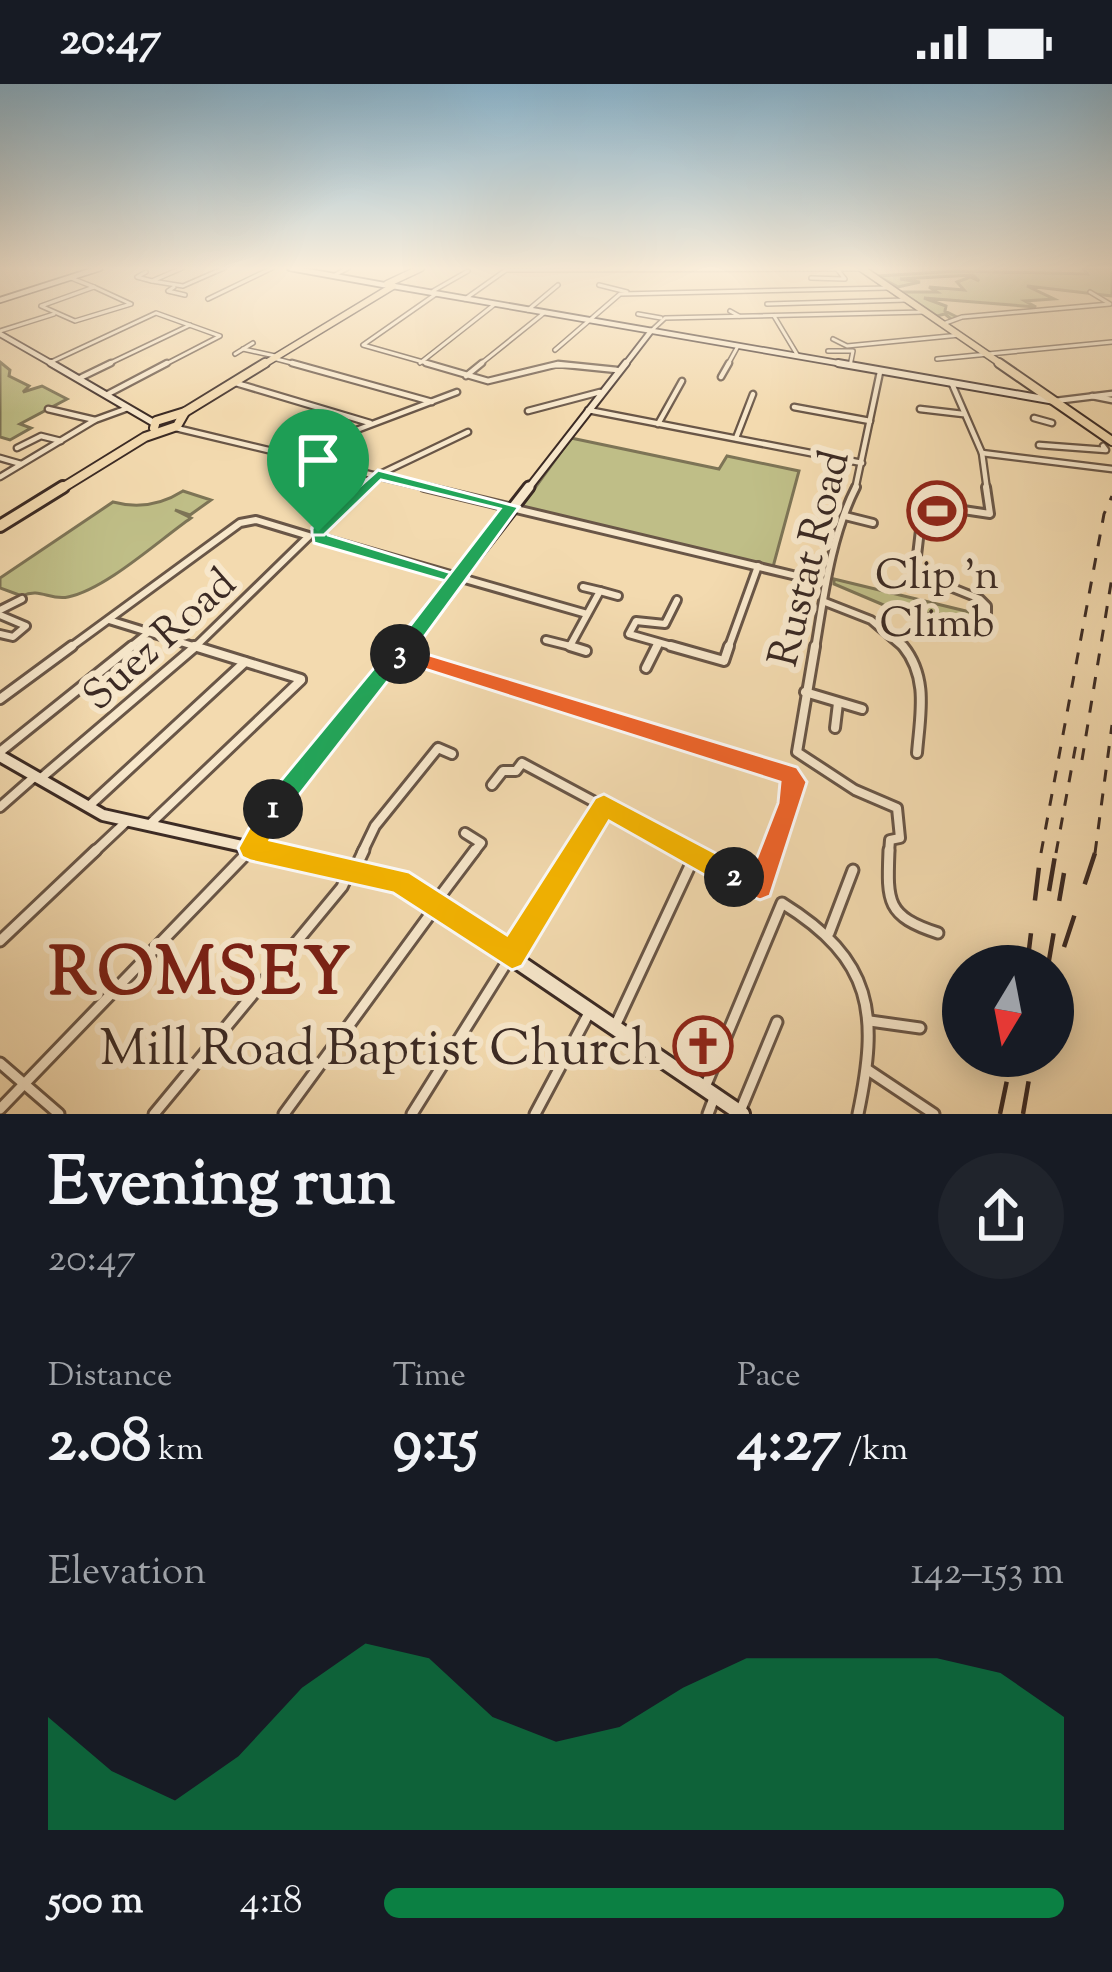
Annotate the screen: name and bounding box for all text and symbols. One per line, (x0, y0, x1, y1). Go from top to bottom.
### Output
text: 20:47 (60, 10, 161, 75)
pin (267, 409, 369, 532)
icon: arrive (285, 427, 351, 493)
street label: Rustat Road (756, 445, 868, 674)
sports icon: Clip 'n Climb (906, 480, 968, 542)
place label: Clip 'n Climb (875, 548, 999, 656)
street label: Suez Road (71, 557, 251, 727)
pin: 3 (370, 624, 430, 684)
text: 3 (393, 630, 407, 678)
pin: 1 (243, 779, 303, 839)
text: 1 (267, 785, 279, 833)
pin: 2 (704, 847, 764, 907)
text: 2 (726, 853, 742, 901)
district label: ROMSEY (49, 930, 353, 1025)
north arrow (942, 945, 1074, 1077)
map controls (942, 945, 1074, 1077)
place label: Mill Road Baptist Church (100, 1015, 661, 1088)
church icon: Mill Road Baptist Church (672, 1015, 734, 1077)
text: Evening run (48, 1140, 395, 1235)
button: share (938, 1153, 1064, 1279)
text: 20:47 (48, 1233, 136, 1289)
text: Distance (48, 1353, 172, 1401)
text: Time (393, 1353, 466, 1401)
text: Pace (737, 1353, 801, 1401)
text: 2.08 (48, 1401, 151, 1488)
text: 9:15 (393, 1401, 478, 1488)
text: 4:27 (737, 1401, 841, 1488)
text: km (151, 1427, 204, 1475)
text: /km (841, 1427, 908, 1475)
text: Elevation (48, 1546, 206, 1602)
text: 142–153 m (911, 1546, 1064, 1602)
text: 500 m (48, 1875, 143, 1931)
text: 4:18 (240, 1875, 303, 1931)

